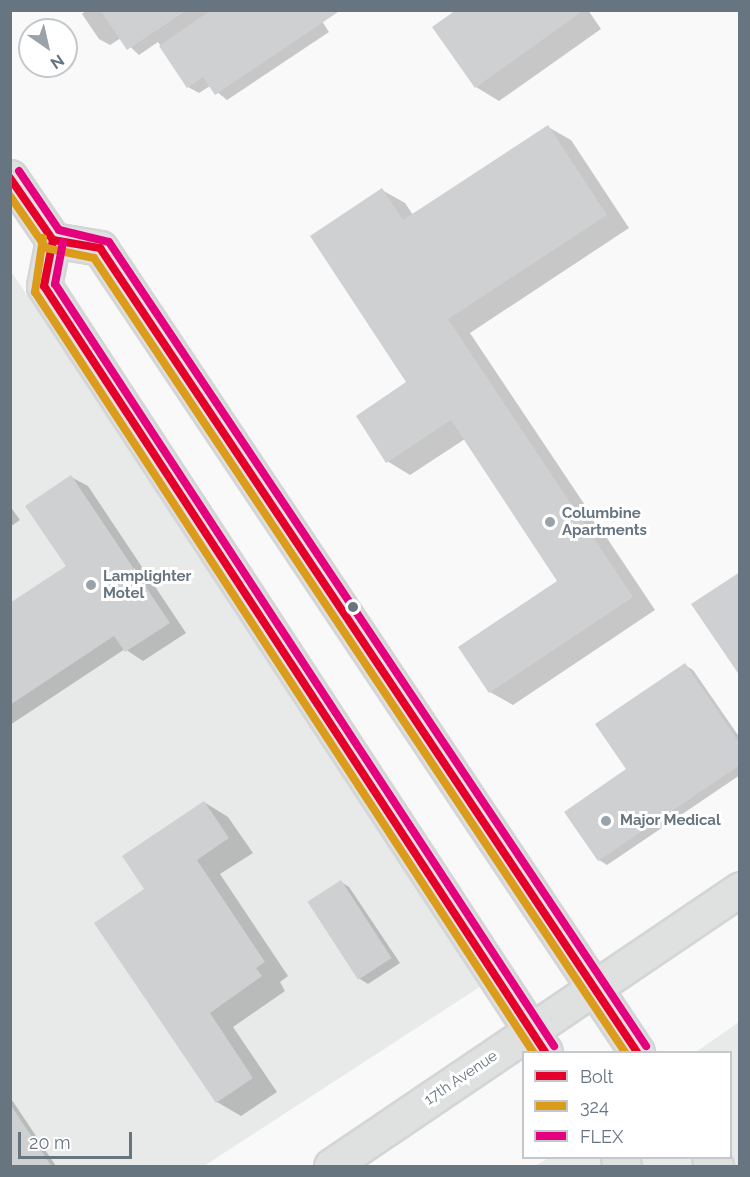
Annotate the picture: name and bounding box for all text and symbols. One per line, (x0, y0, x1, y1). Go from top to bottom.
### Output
north arrow (18, 18, 78, 78)
text: N (47, 50, 68, 73)
place label: Columbine Apartments (562, 504, 647, 539)
marker: Columbine Apartments (543, 515, 557, 529)
place label: Lamplighter Motel (103, 567, 191, 602)
marker: Lamplighter Motel (84, 578, 98, 592)
unlabelled marker (347, 601, 359, 613)
marker: Major Medical (597, 812, 615, 830)
place label: Major Medical (620, 812, 721, 830)
street label: 17th Avenue (421, 1047, 501, 1109)
legend (522, 1051, 732, 1159)
text: Bolt (580, 1066, 614, 1087)
text: 324 (580, 1096, 609, 1117)
scale bar (21, 1120, 135, 1158)
text: FLEX (580, 1126, 623, 1147)
text: 20 m (29, 1132, 71, 1153)

